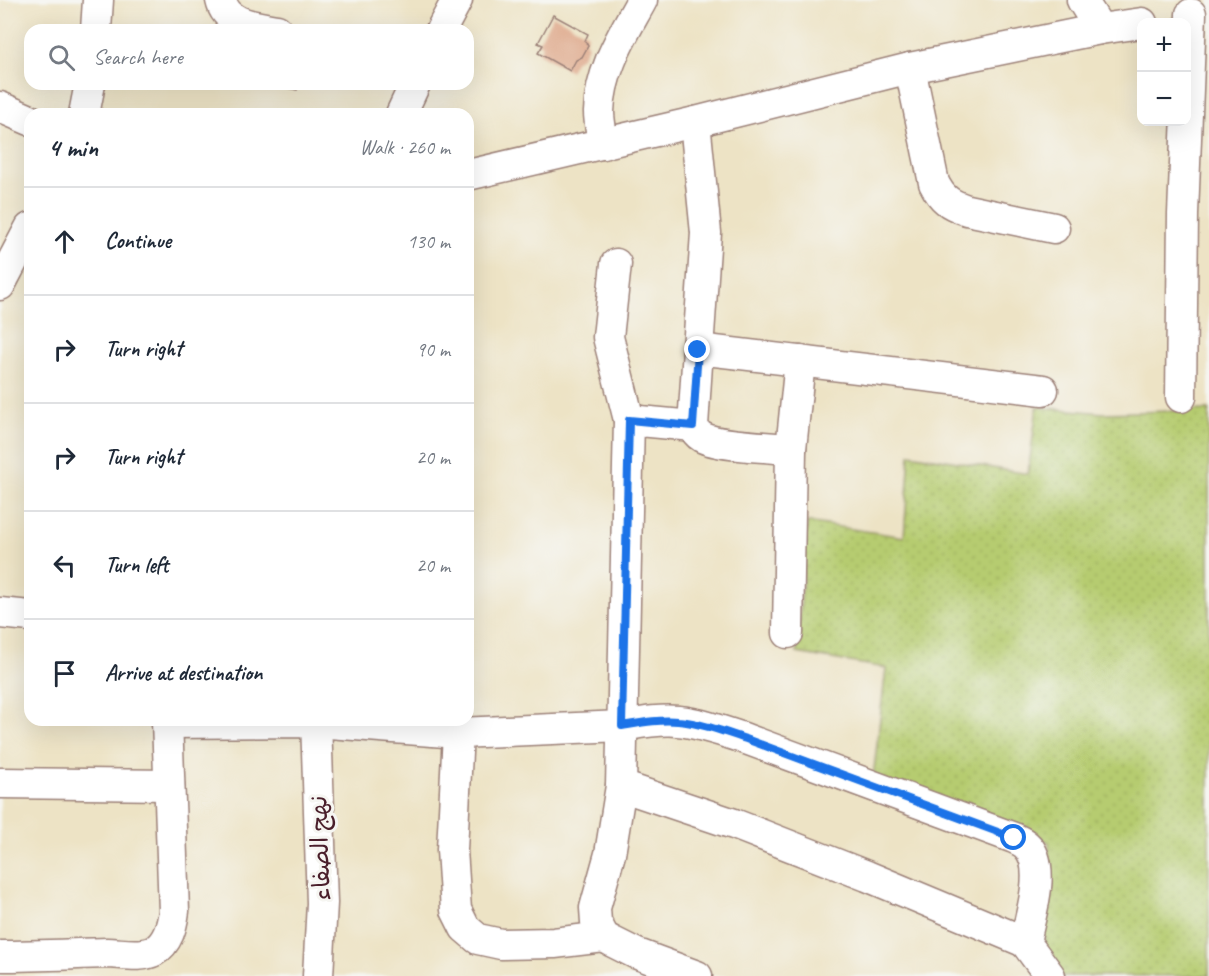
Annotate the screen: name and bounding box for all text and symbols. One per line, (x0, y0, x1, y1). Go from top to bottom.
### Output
map controls (1137, 18, 1191, 126)
button: + (1137, 18, 1191, 72)
search box (24, 24, 474, 90)
icon: search (45, 41, 78, 74)
text: Search here (93, 43, 183, 71)
button: − (1137, 72, 1191, 126)
text: 4 min (48, 131, 98, 164)
text: Walk · 260 m (360, 135, 450, 160)
icon: ahead (48, 225, 81, 258)
text: Continue (105, 227, 171, 255)
text: 130 m (407, 229, 450, 254)
icon: right (48, 333, 81, 366)
text: Turn right (105, 335, 182, 363)
route end (684, 336, 710, 362)
text: 90 m (416, 337, 450, 362)
icon: right (48, 441, 81, 474)
text: Turn right (105, 443, 182, 471)
text: 20 m (416, 445, 450, 470)
icon: left (48, 549, 81, 582)
text: Turn left (105, 551, 169, 579)
text: 20 m (416, 553, 450, 578)
icon: arrive (48, 657, 81, 690)
text: Arrive at destination (105, 659, 262, 687)
street label: نهج الصفاء (303, 795, 338, 901)
route start (1000, 824, 1026, 850)

